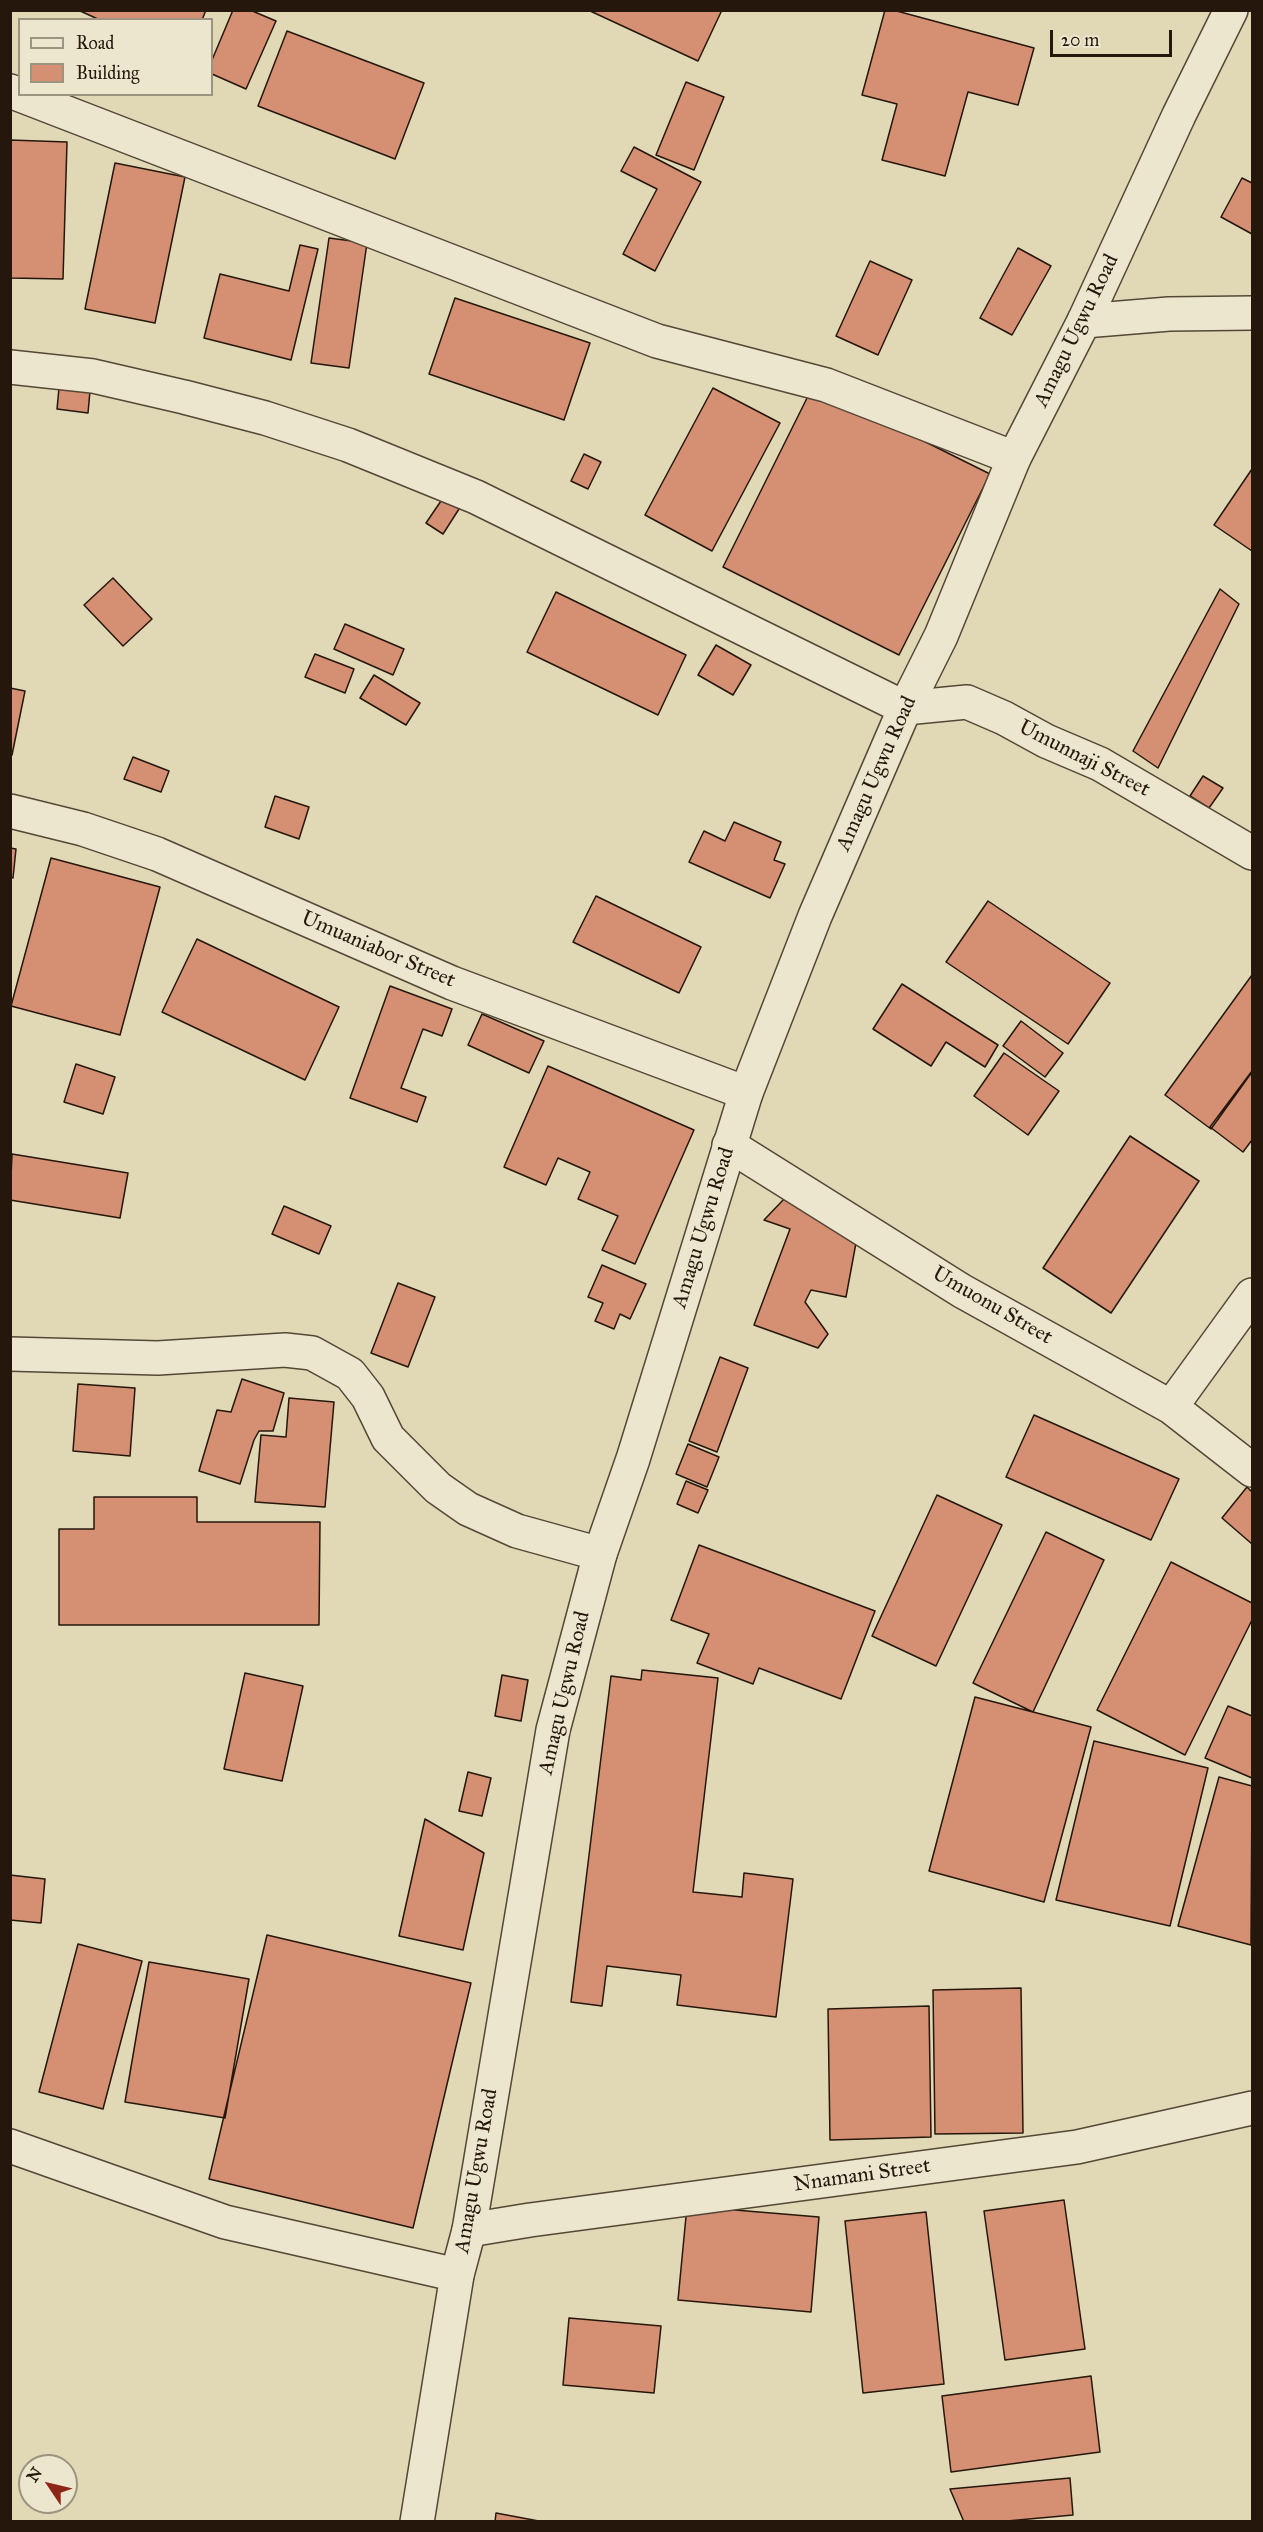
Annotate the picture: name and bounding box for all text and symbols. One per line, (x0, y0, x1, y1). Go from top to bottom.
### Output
legend (18, 18, 213, 96)
scale bar (1053, 18, 1174, 56)
text: 20 m (1061, 29, 1099, 51)
text: Road (76, 32, 114, 54)
text: Building (76, 62, 139, 84)
street label: Amagu Ugwu Road (1029, 251, 1125, 411)
street label: Amagu Ugwu Road (832, 693, 922, 855)
street label: Umunnaji Street (1014, 715, 1154, 803)
street label: Umuaniabor Street (297, 906, 459, 994)
street label: Amagu Ugwu Road (668, 1145, 740, 1311)
street label: Umuonu Street (927, 1261, 1057, 1351)
street label: Amagu Ugwu Road (534, 1609, 596, 1777)
street label: Amagu Ugwu Road (450, 2087, 504, 2255)
street label: Nnamani Street (792, 2154, 932, 2198)
north arrow (18, 2454, 78, 2514)
text: N (23, 2464, 46, 2486)

